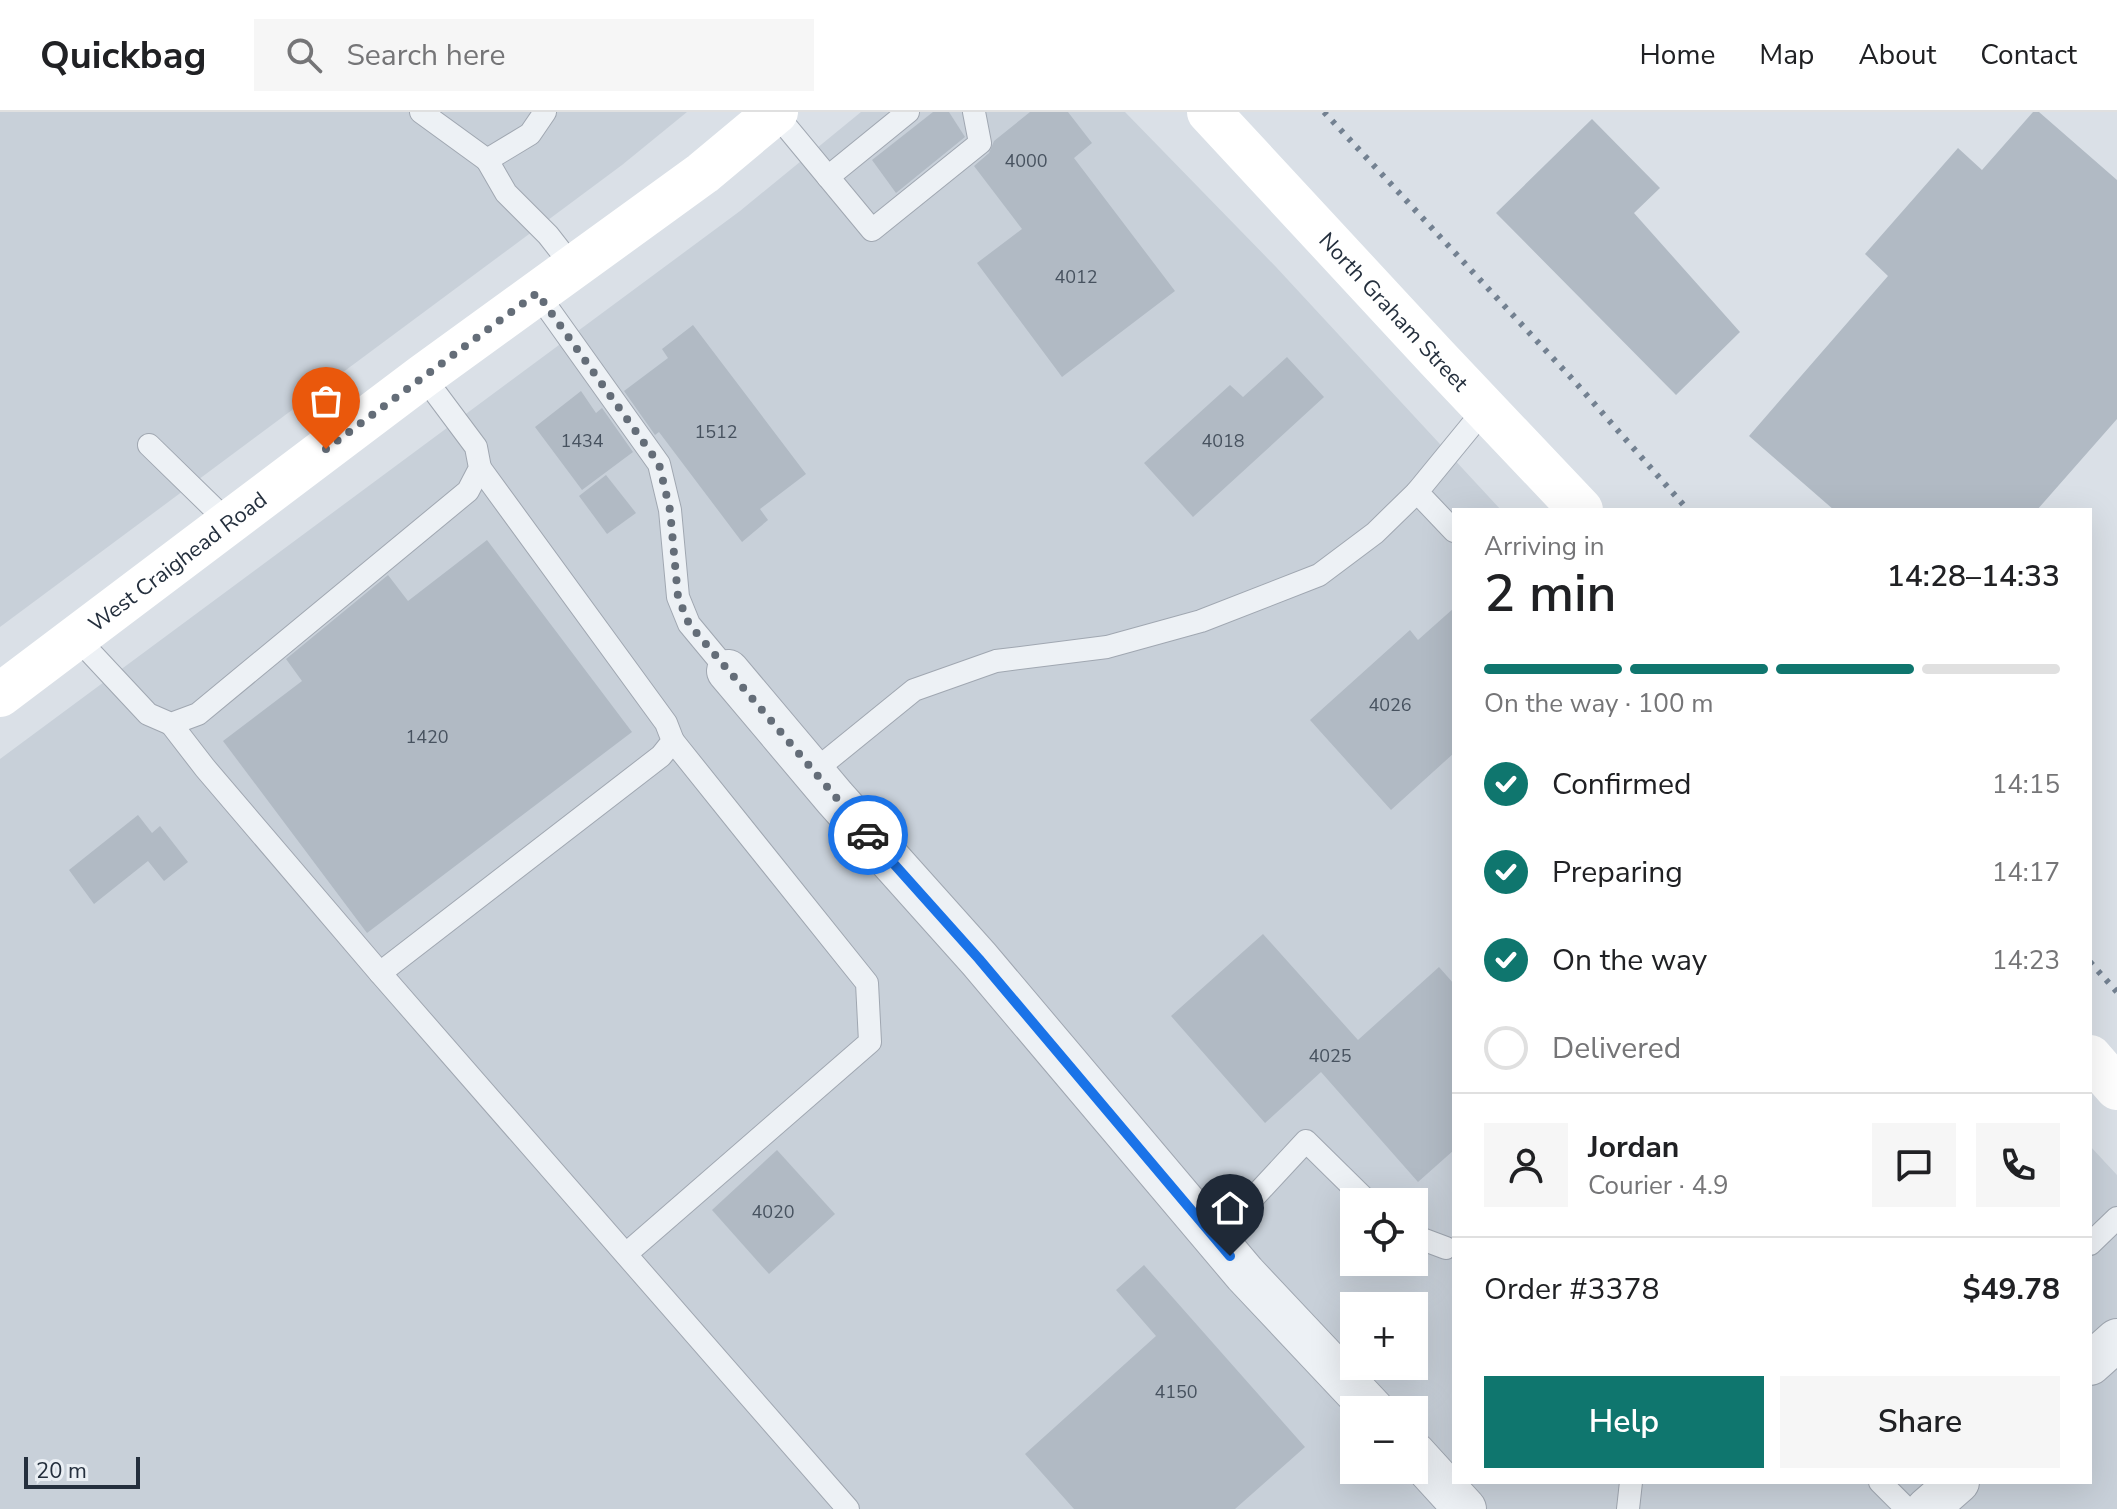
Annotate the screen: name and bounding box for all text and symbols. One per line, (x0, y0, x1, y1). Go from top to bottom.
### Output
search box (254, 19, 814, 91)
text: Quickbag (40, 30, 206, 81)
icon: search (282, 33, 326, 77)
text: Search here (346, 35, 505, 76)
text: Home (1640, 36, 1715, 74)
text: Map (1759, 36, 1814, 74)
text: About (1858, 36, 1936, 74)
text: Contact (1980, 36, 2077, 74)
house number: 4000 (1004, 149, 1048, 173)
street label: North Graham Street (1312, 226, 1475, 398)
house number: 4012 (1054, 265, 1098, 289)
pin (292, 367, 360, 449)
icon: bag (304, 379, 348, 423)
house number: 1512 (694, 420, 738, 444)
house number: 1434 (560, 429, 604, 453)
house number: 4018 (1201, 429, 1245, 453)
street label: West Craighead Road (82, 485, 273, 639)
text: Arriving in (1484, 529, 1605, 564)
text: 14:28–14:33 (1887, 556, 2060, 597)
text: 2 min (1484, 558, 1617, 629)
text: On the way · 100 m (1484, 686, 1713, 721)
house number: 4026 (1368, 693, 1412, 717)
house number: 1420 (405, 725, 449, 749)
icon: check (1484, 762, 1528, 806)
text: Confirmed (1552, 764, 1692, 805)
text: 14:15 (1992, 767, 2060, 802)
courier (828, 795, 908, 875)
icon: car (846, 813, 890, 857)
icon: check (1484, 850, 1528, 894)
text: Preparing (1552, 852, 1683, 893)
text: 14:17 (1992, 855, 2060, 890)
icon: check (1484, 938, 1528, 982)
text: On the way (1552, 940, 1707, 981)
text: 14:23 (1992, 943, 2060, 978)
text: Delivered (1552, 1028, 1681, 1069)
house number: 4025 (1308, 1044, 1352, 1068)
button: person (1484, 1123, 1568, 1207)
button: chat (1872, 1123, 1956, 1207)
button: phone (1976, 1123, 2060, 1207)
text: Jordan (1588, 1127, 1679, 1168)
text: Courier · 4.9 (1588, 1168, 1729, 1203)
pin (1196, 1174, 1264, 1256)
icon: home (1208, 1186, 1252, 1230)
map controls (1340, 1188, 1428, 1484)
button: locate (1340, 1188, 1428, 1276)
house number: 4020 (751, 1200, 795, 1224)
text: Order #3378 (1484, 1269, 1659, 1310)
text: $49.78 (1963, 1269, 2060, 1310)
button: + (1340, 1292, 1428, 1380)
button: Help (1484, 1376, 1764, 1468)
button: Share (1780, 1376, 2060, 1468)
house number: 4150 (1154, 1380, 1198, 1404)
button: − (1340, 1396, 1428, 1484)
scale bar (24, 1453, 140, 1489)
text: 20 m (36, 1456, 87, 1486)

